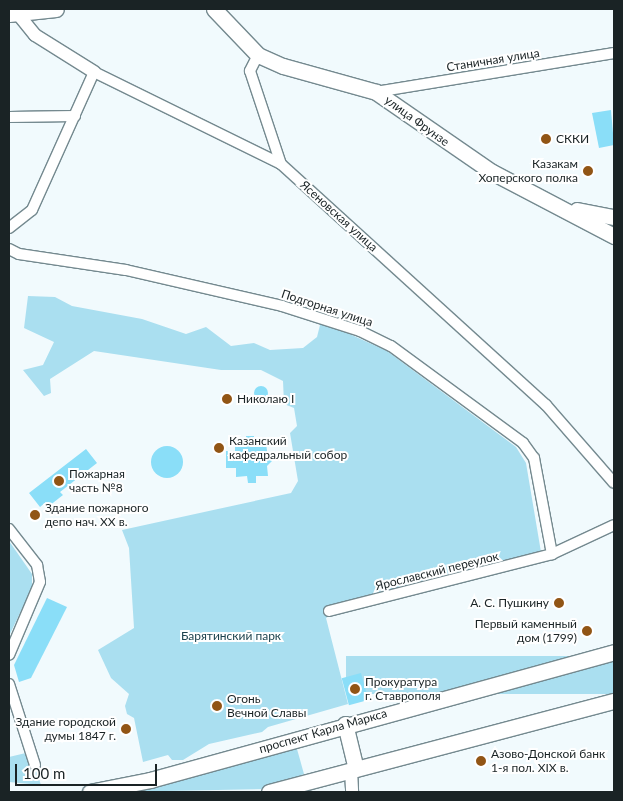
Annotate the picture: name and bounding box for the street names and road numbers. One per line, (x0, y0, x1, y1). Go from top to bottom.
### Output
street label: Станичная улица (445, 46, 541, 74)
street label: улица Фрунзе (382, 93, 452, 149)
street label: Ясеновская улица (297, 178, 381, 254)
street label: Подгорная улица (279, 286, 375, 330)
street label: Ярославский переулок (374, 549, 500, 593)
street label: проспект Карла Маркса (257, 706, 389, 756)

